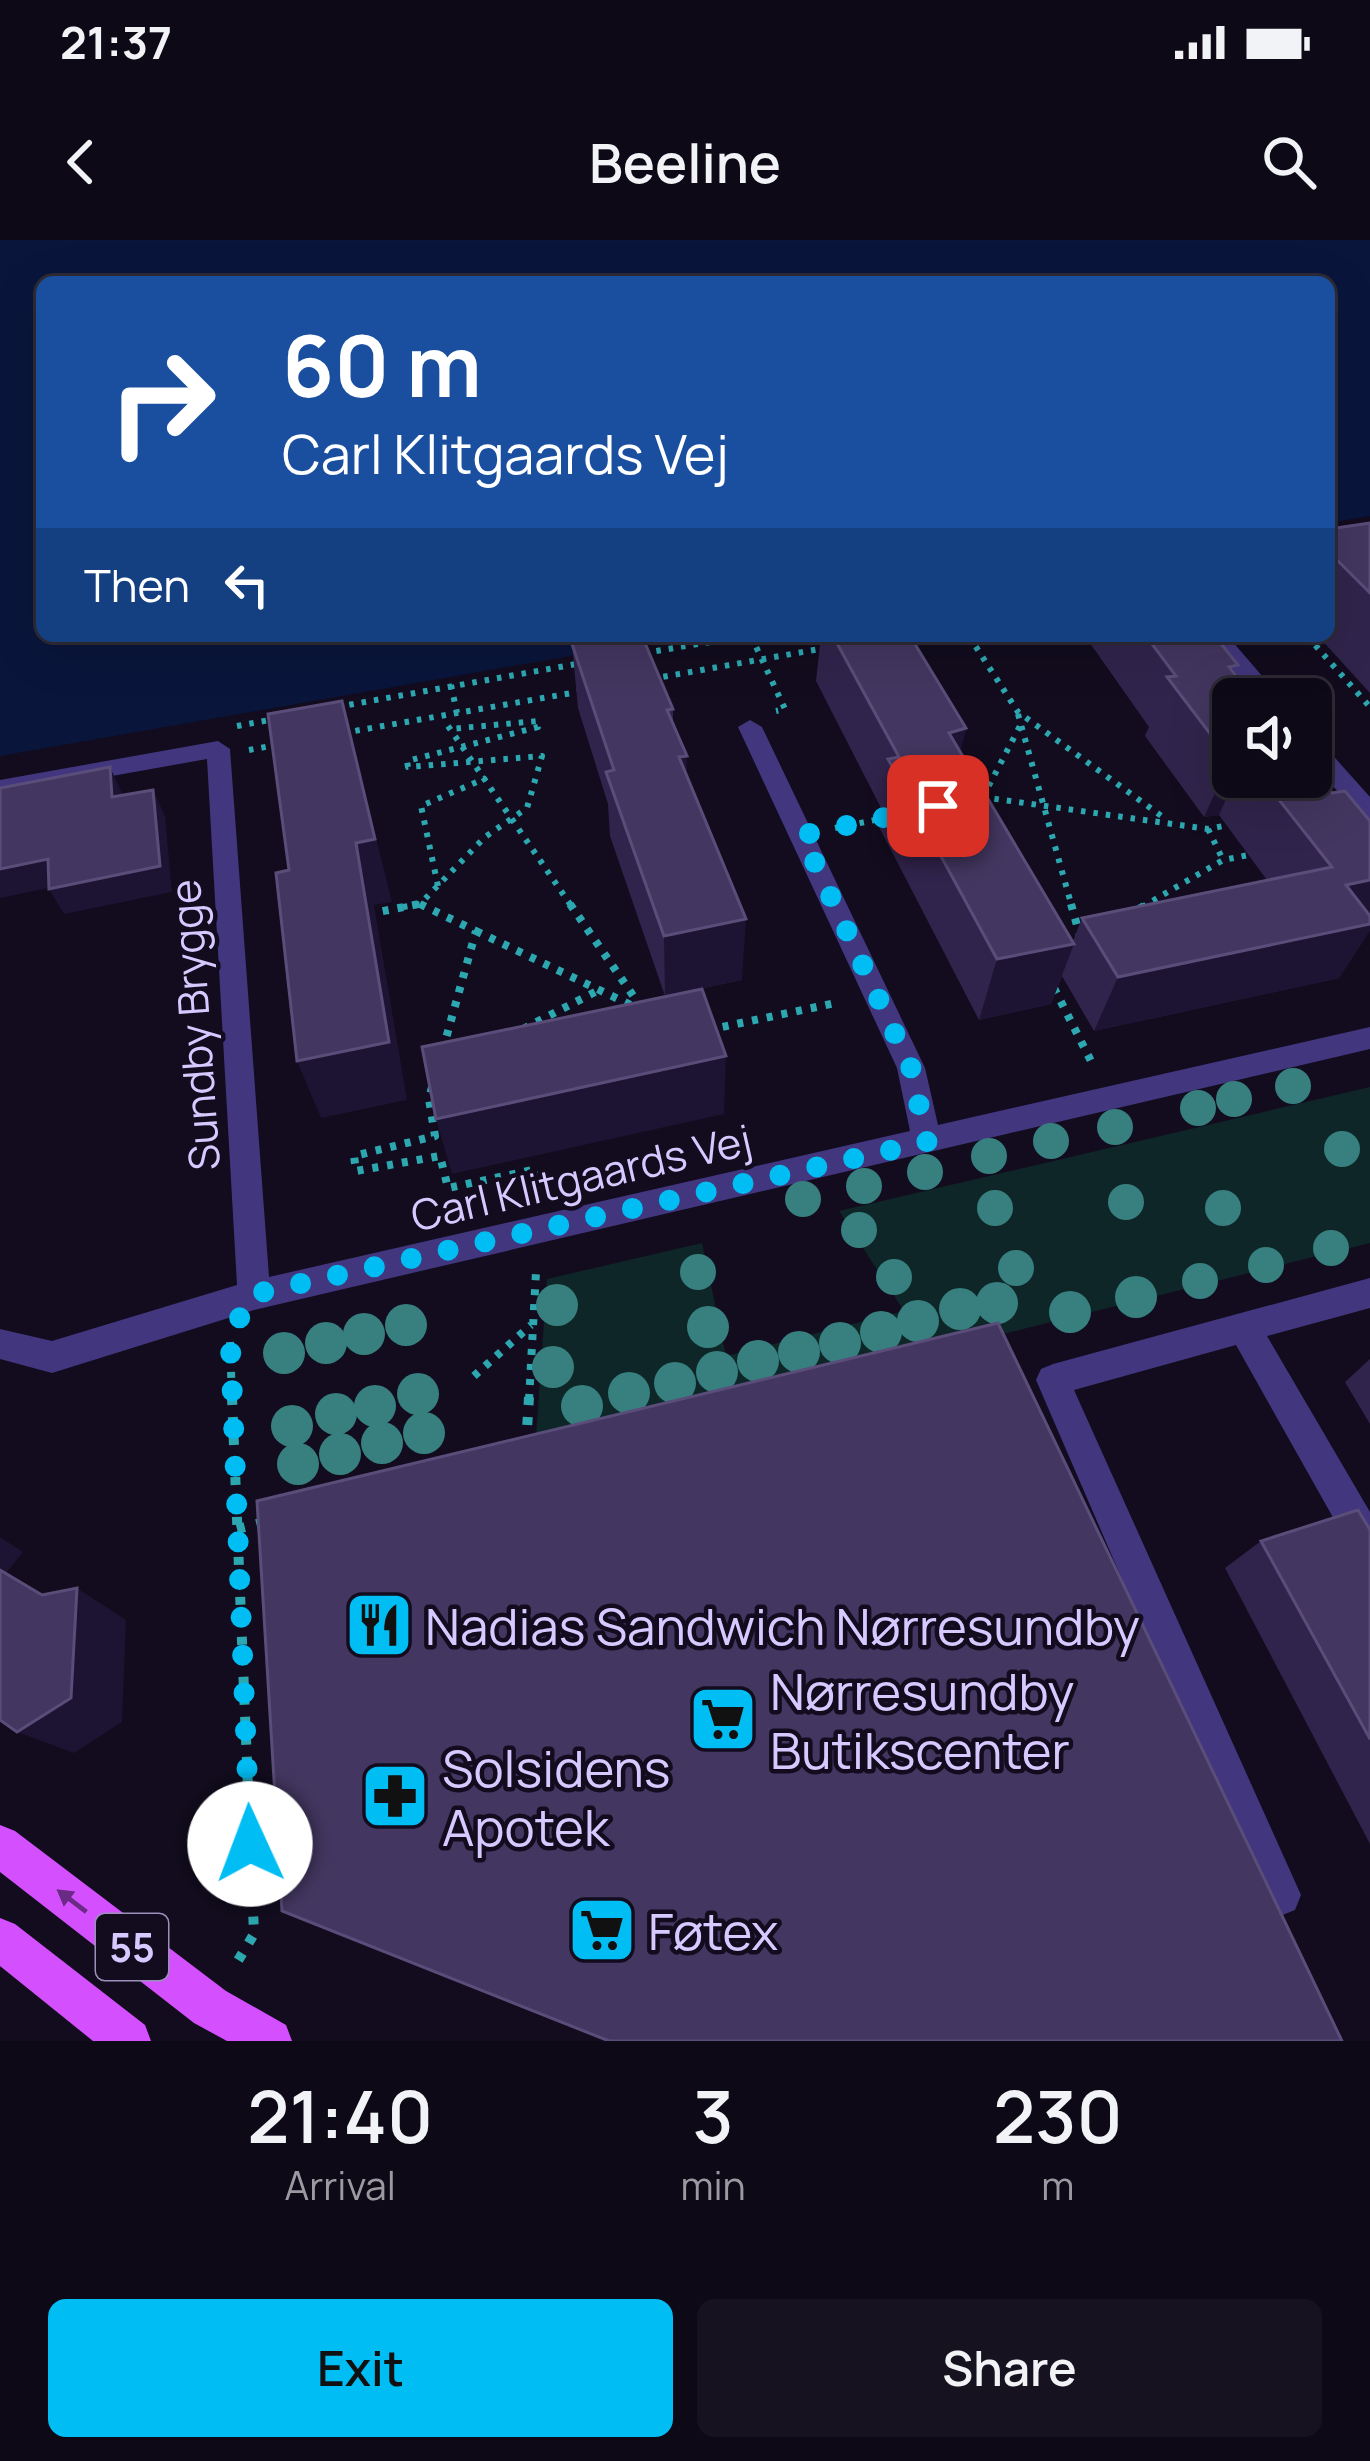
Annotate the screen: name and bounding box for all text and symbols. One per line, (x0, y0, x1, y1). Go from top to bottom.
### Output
text: 21:37 (60, 11, 172, 73)
text: Beeline (589, 125, 781, 199)
icon: back (48, 129, 114, 195)
icon: search (1256, 129, 1322, 195)
text: 60 m (282, 307, 482, 422)
icon: right (84, 324, 240, 480)
text: Carl Klitgaards Vej (282, 416, 729, 490)
icon: left (214, 552, 280, 618)
text: Then (84, 554, 190, 616)
map controls (1212, 678, 1332, 798)
button: sound (1212, 678, 1332, 798)
pin (887, 755, 989, 857)
icon: arrive (905, 773, 971, 839)
street label: Sundby Brygge (155, 878, 233, 1172)
street label: Carl Klitgaards Vej (405, 1110, 757, 1244)
restaurant icon: Nadias Sandwich Nørresundby (344, 1590, 414, 1660)
place label: Nadias Sandwich Nørresundby (425, 1591, 1140, 1660)
place label: Nørresundby Butikscenter (770, 1656, 1074, 1784)
supermarket icon: Nørresundby Butikscenter (688, 1684, 758, 1754)
place label: Solsidens Apotek (442, 1733, 671, 1861)
pharmacy icon: Solsidens Apotek (360, 1761, 430, 1831)
position arrow (187, 1781, 313, 1907)
one-way arrow (56, 1889, 87, 1913)
supermarket icon: Føtex (567, 1895, 637, 1965)
place label: Føtex (648, 1896, 778, 1965)
road number: 55 (96, 1914, 168, 1980)
text: 21:40 (247, 2066, 433, 2165)
text: 3 (692, 2066, 734, 2165)
text: 230 (993, 2066, 1123, 2165)
text: Arrival (285, 2158, 396, 2212)
text: min (680, 2158, 746, 2212)
text: m (1041, 2158, 1074, 2212)
button: Exit (48, 2299, 673, 2437)
button: Share (697, 2299, 1322, 2437)

